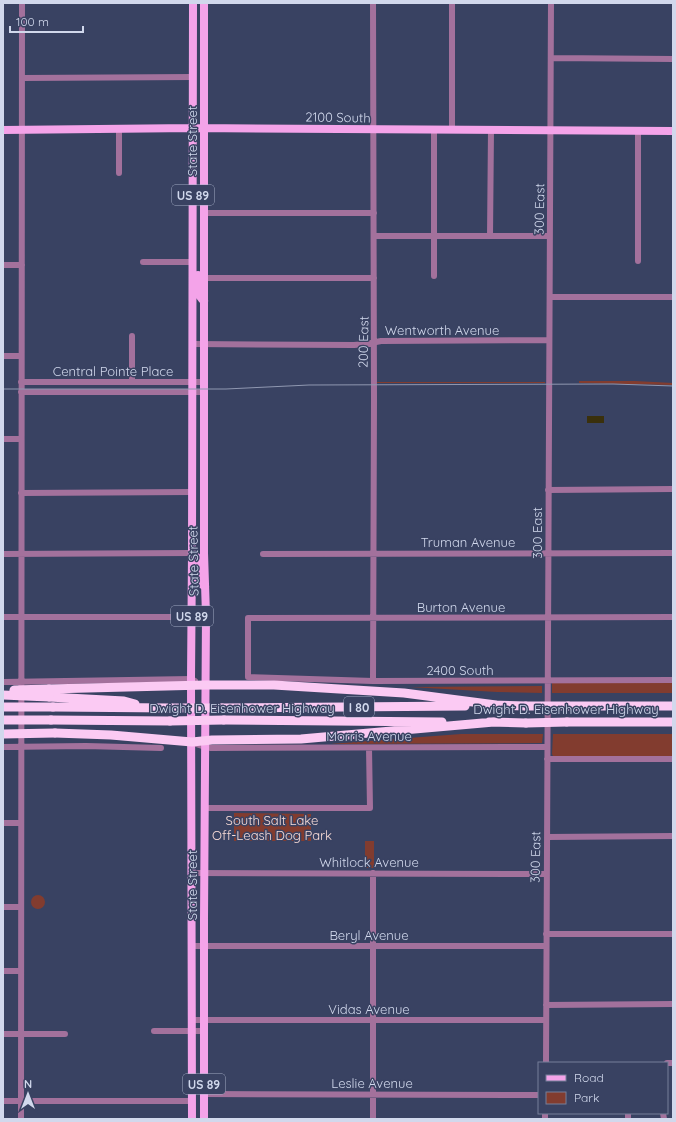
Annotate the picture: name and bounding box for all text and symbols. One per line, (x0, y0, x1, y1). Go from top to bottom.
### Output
scale bar (10, 8, 83, 34)
text: 100 m (16, 14, 49, 29)
street label: State Street (184, 106, 200, 176)
street label: 2100 South (305, 108, 371, 126)
street label: 300 East (531, 183, 547, 235)
road number: US 89 (172, 185, 214, 205)
street label: 200 East (355, 316, 371, 368)
street label: Wentworth Avenue (385, 322, 499, 338)
street label: Central Pointe Place (53, 363, 173, 379)
street label: 300 East (529, 507, 545, 559)
street label: State Street (184, 526, 202, 596)
street label: Truman Avenue (421, 534, 515, 550)
street label: Burton Avenue (417, 599, 505, 615)
road number: US 89 (171, 606, 213, 626)
street label: 2400 South (426, 662, 494, 678)
road number: I 80 (344, 697, 374, 717)
street label: Dwight D. Eisenhower Highway (149, 700, 335, 716)
street label: Dwight D. Eisenhower Highway (473, 701, 659, 717)
street label: Morris Avenue (326, 728, 412, 744)
park label: South Salt Lake Off-Leash Dog Park (212, 812, 332, 843)
street label: 300 East (527, 831, 543, 883)
street label: State Street (184, 850, 200, 920)
street label: Whitlock Avenue (319, 854, 419, 870)
street label: Beryl Avenue (329, 927, 409, 943)
street label: Vidas Avenue (328, 1001, 410, 1017)
legend (538, 1062, 668, 1114)
text: Road (574, 1070, 604, 1085)
north arrow (8, 1074, 48, 1114)
road number: US 89 (183, 1074, 225, 1094)
street label: Leslie Avenue (331, 1075, 413, 1091)
text: N (24, 1077, 32, 1091)
text: Park (574, 1090, 599, 1105)

